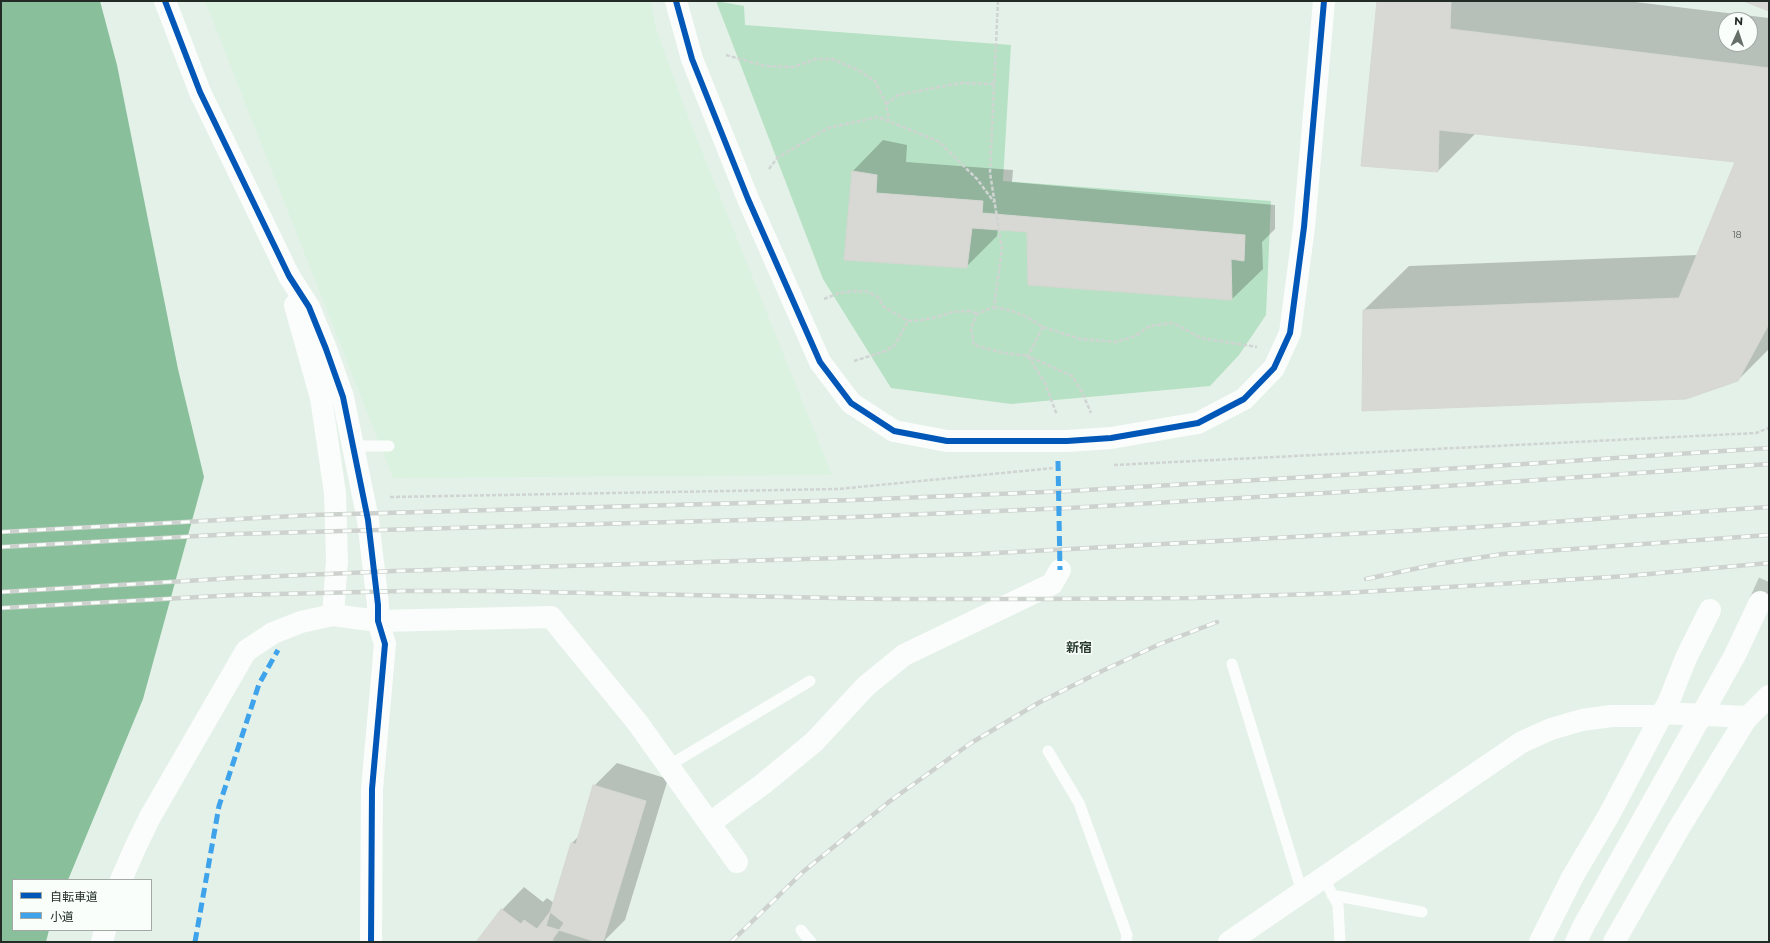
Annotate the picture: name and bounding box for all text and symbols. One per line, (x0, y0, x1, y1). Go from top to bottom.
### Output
north arrow (1718, 12, 1758, 52)
text: N (1734, 14, 1743, 28)
house number: 18 (1733, 230, 1741, 240)
district label: 新宿 (1066, 640, 1092, 656)
legend (12, 879, 152, 931)
text: 自転車道 (50, 889, 98, 904)
text: 小道 (50, 909, 74, 924)

